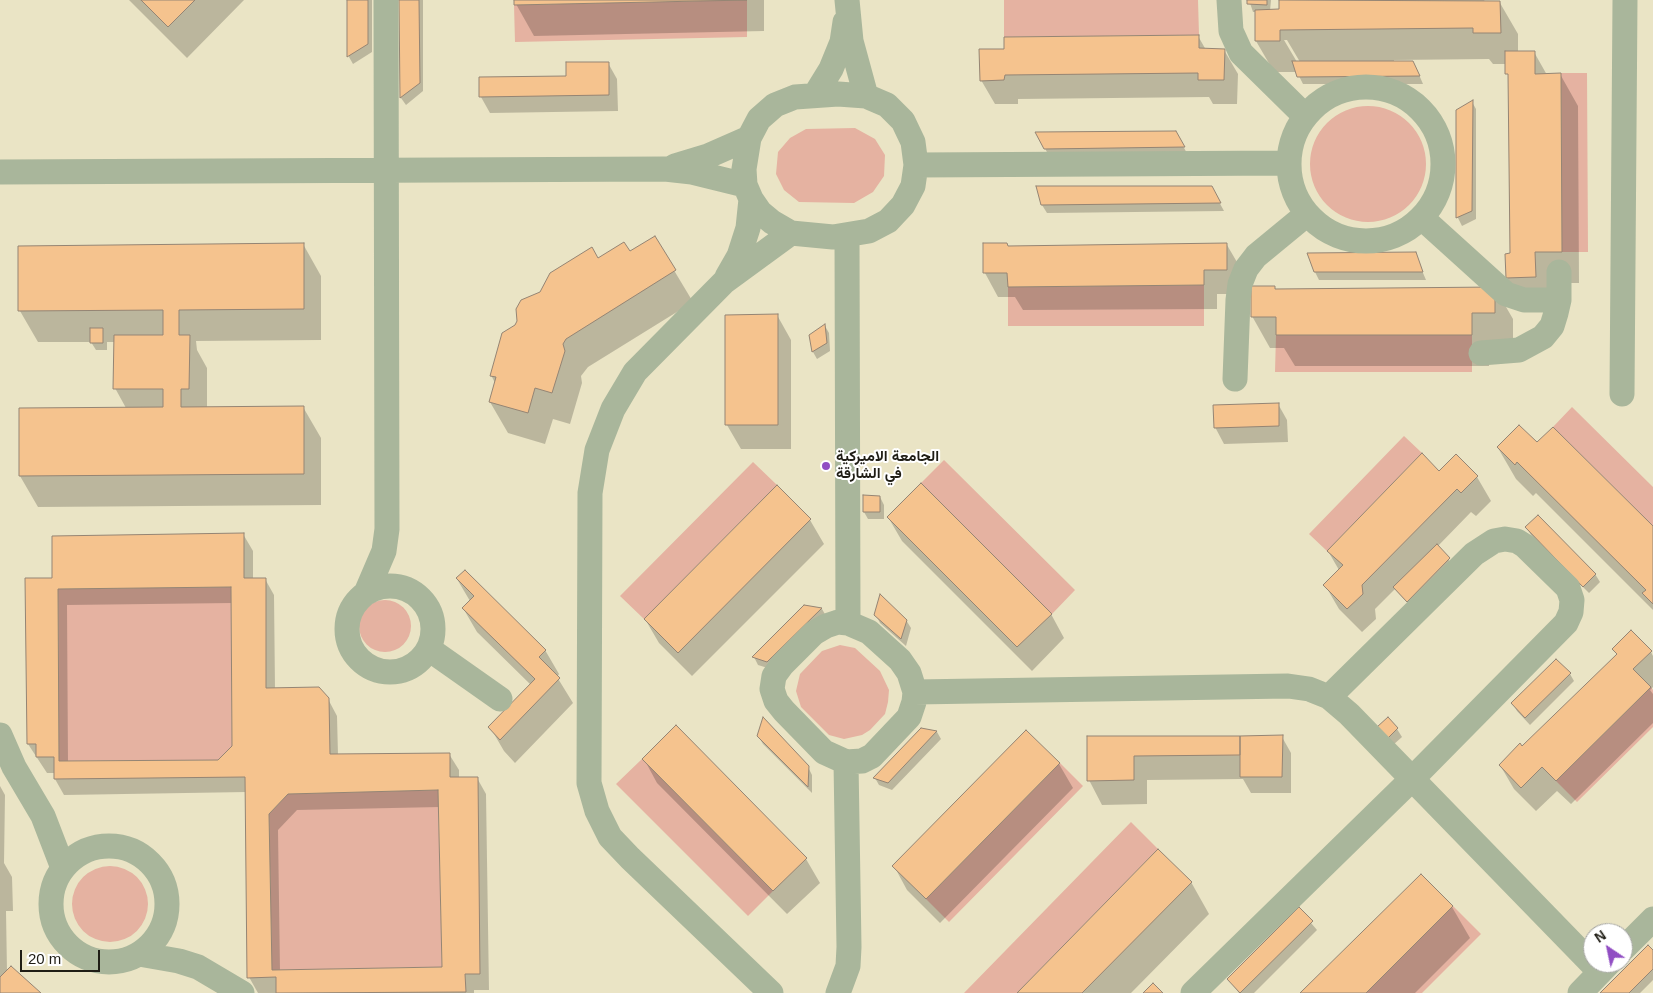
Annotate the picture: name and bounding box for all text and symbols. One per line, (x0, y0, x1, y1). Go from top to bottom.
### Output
place label: الجامعة الاميركية في الشارقة (836, 448, 939, 483)
marker: الجامعة الاميركية في الشارقة (820, 460, 832, 472)
north arrow (1583, 923, 1633, 973)
text: N (1592, 927, 1609, 946)
scale bar (22, 940, 102, 972)
text: 20 m (28, 950, 61, 967)

